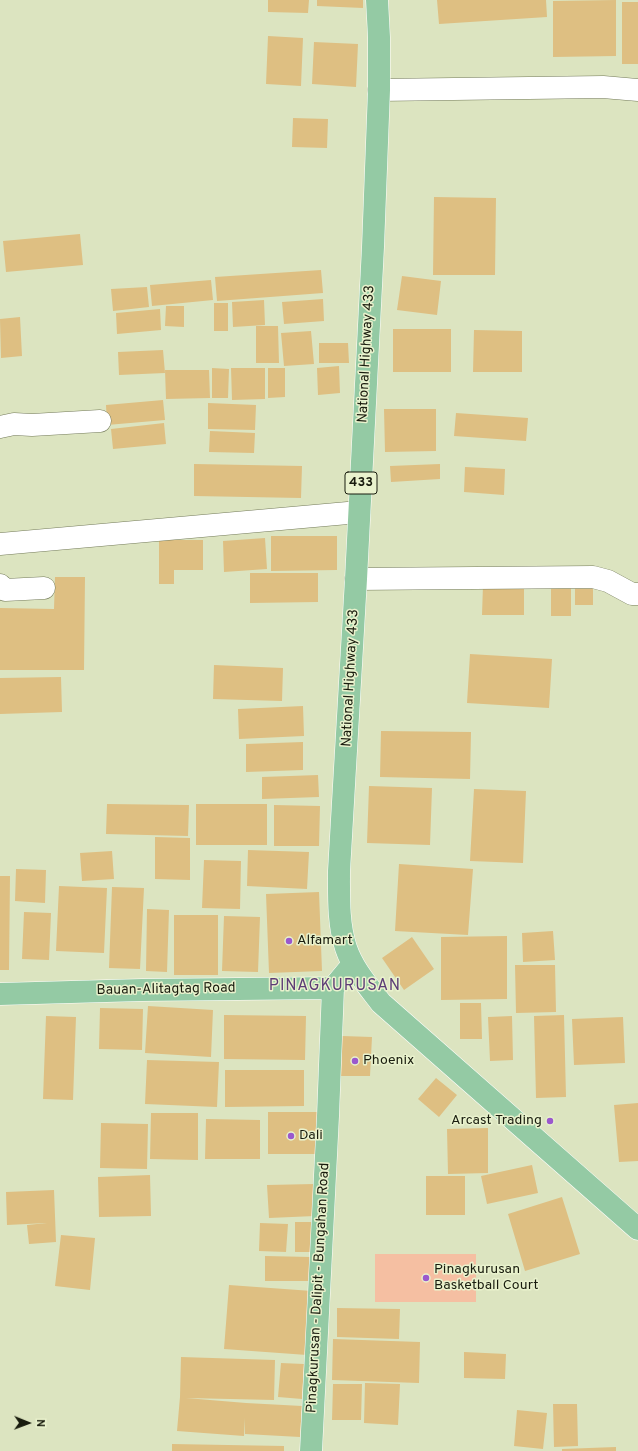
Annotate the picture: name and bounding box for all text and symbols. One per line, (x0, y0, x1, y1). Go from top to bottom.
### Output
street label: National Highway 433 (355, 285, 379, 423)
road number: 433 (345, 472, 377, 494)
street label: National Highway 433 (339, 609, 363, 747)
place label: Alfamart (297, 933, 353, 949)
marker: Alfamart (284, 936, 294, 946)
district label: PINAGKURUSAN (269, 977, 401, 997)
street label: Bauan-Alitagtag Road (96, 980, 236, 1000)
place label: Phoenix (363, 1053, 414, 1069)
marker: Phoenix (350, 1056, 360, 1066)
place label: Arcast Trading (451, 1113, 542, 1129)
marker: Arcast Trading (545, 1116, 555, 1126)
place label: Dali (299, 1128, 323, 1144)
marker: Dali (286, 1131, 296, 1141)
street label: Pinagkurusan - Dalipit - Bungahan Road (304, 1162, 334, 1414)
place label: Pinagkurusan Basketball Court (434, 1262, 539, 1294)
marker: Pinagkurusan Basketball Court (421, 1273, 431, 1283)
north arrow (8, 1403, 48, 1443)
text: N (33, 1419, 47, 1427)

